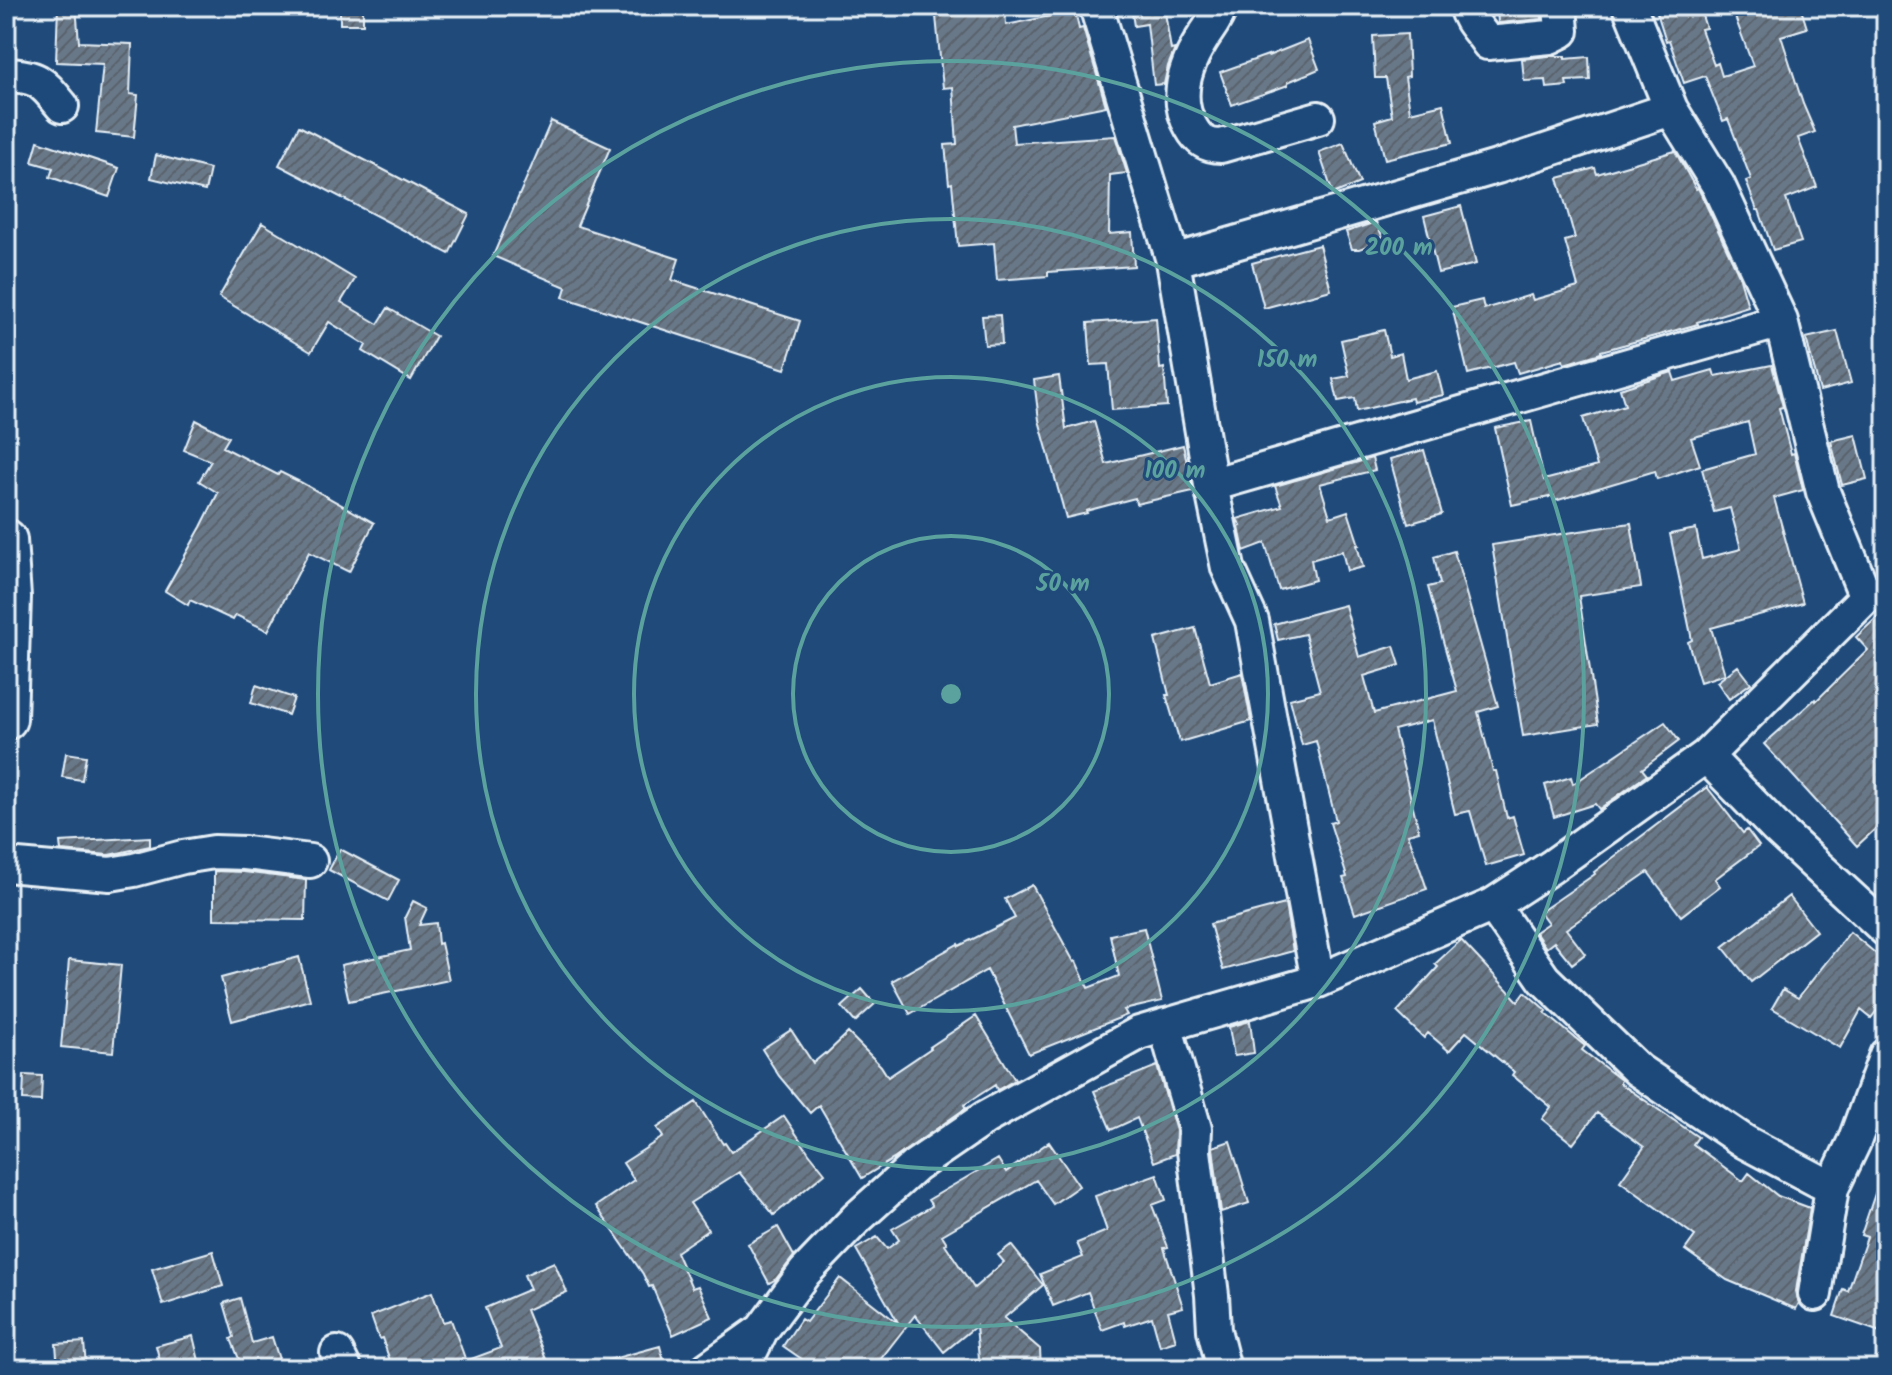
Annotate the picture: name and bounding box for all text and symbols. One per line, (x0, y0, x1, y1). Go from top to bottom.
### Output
text: 200 m (1365, 229, 1433, 268)
text: 150 m (1257, 341, 1317, 380)
text: 100 m (1145, 452, 1205, 491)
text: 50 m (1035, 565, 1090, 604)
centre of rings (937, 680, 965, 708)

